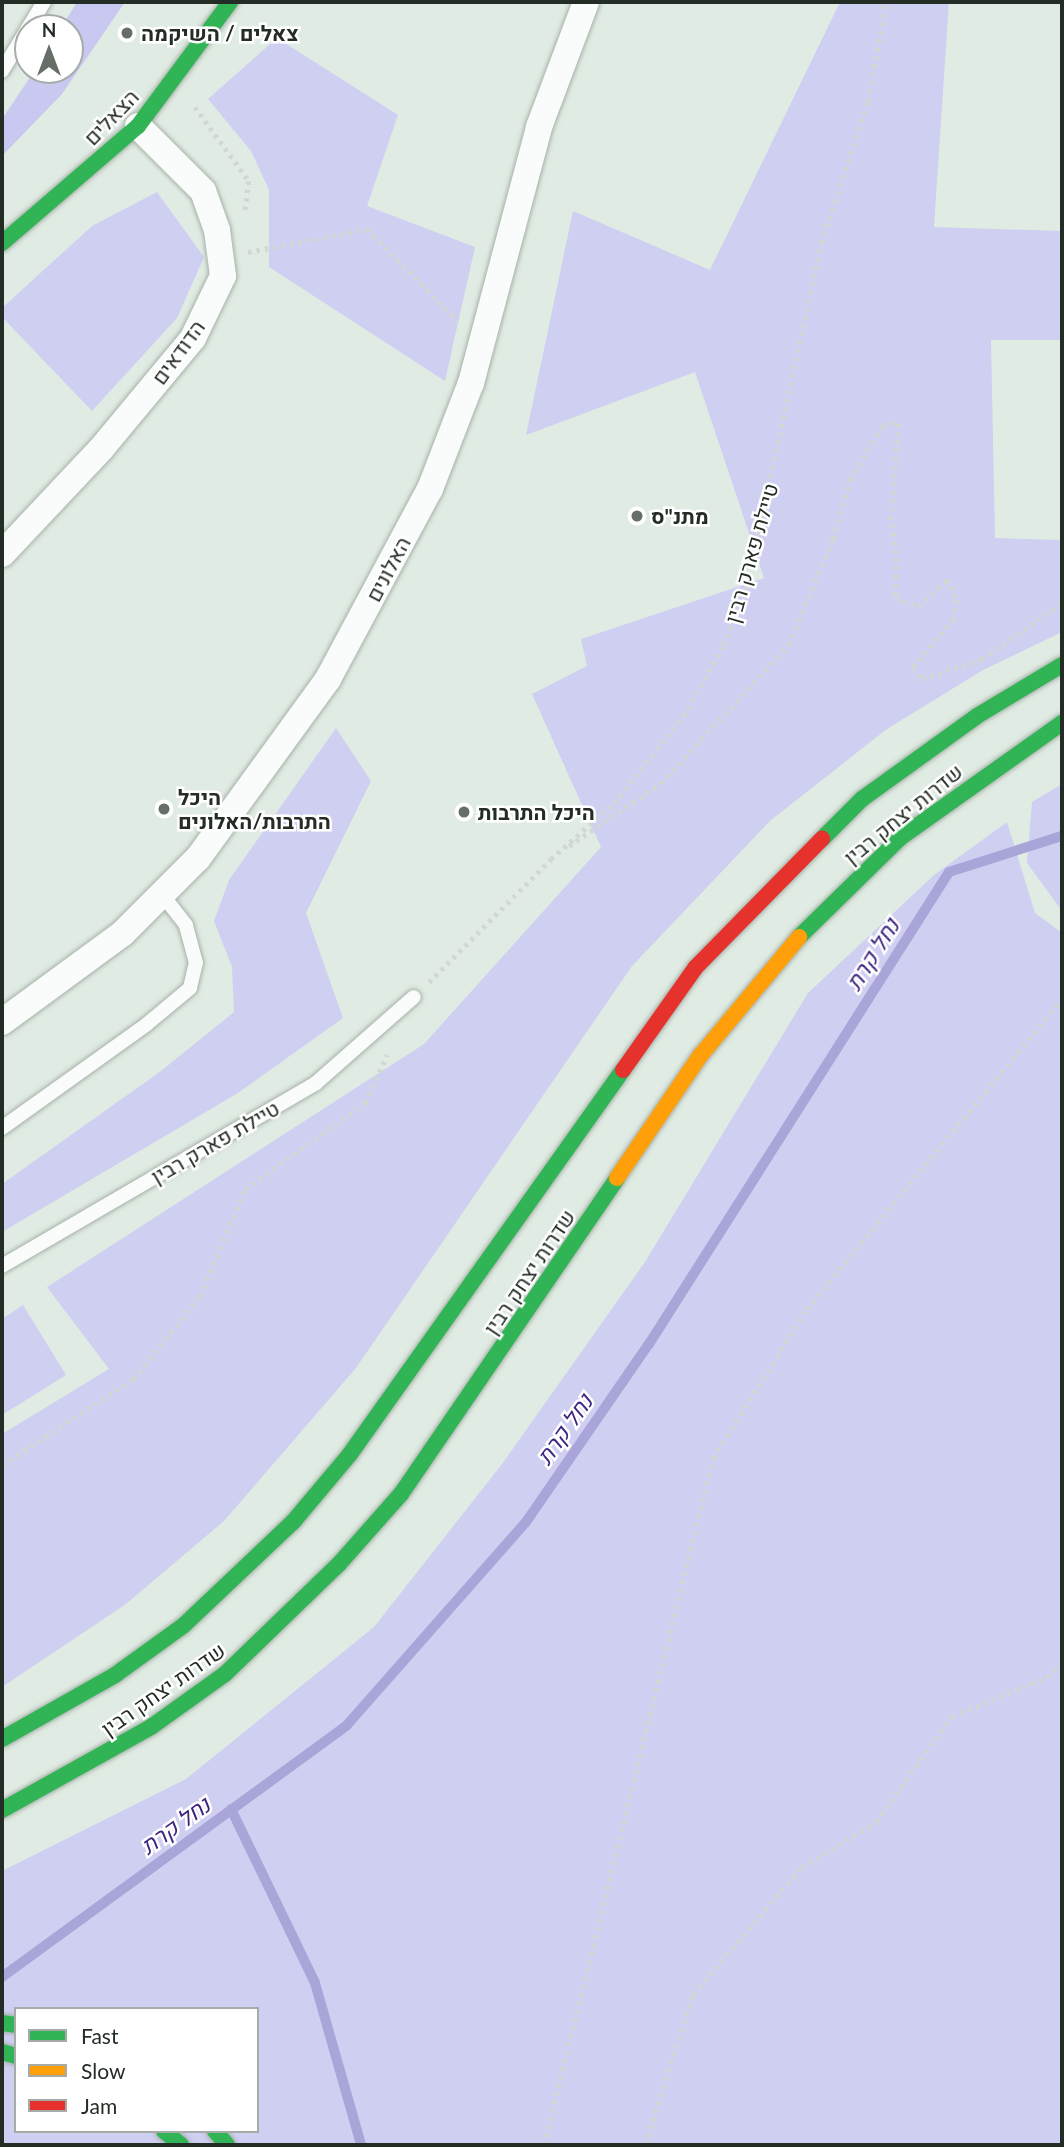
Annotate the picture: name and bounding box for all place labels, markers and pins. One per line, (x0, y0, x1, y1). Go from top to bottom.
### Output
place label: צאלים / השיקמה (141, 20, 298, 46)
marker: צאלים / השיקמה (119, 25, 135, 41)
place label: מתנ"ס (651, 503, 709, 529)
marker: מתנ"ס (629, 508, 645, 524)
place label: היכל התרבות/האלונים (178, 784, 331, 834)
place label: היכל התרבות (478, 799, 595, 825)
marker: היכל התרבות/האלונים (156, 801, 172, 817)
marker: היכל התרבות (456, 804, 472, 820)

